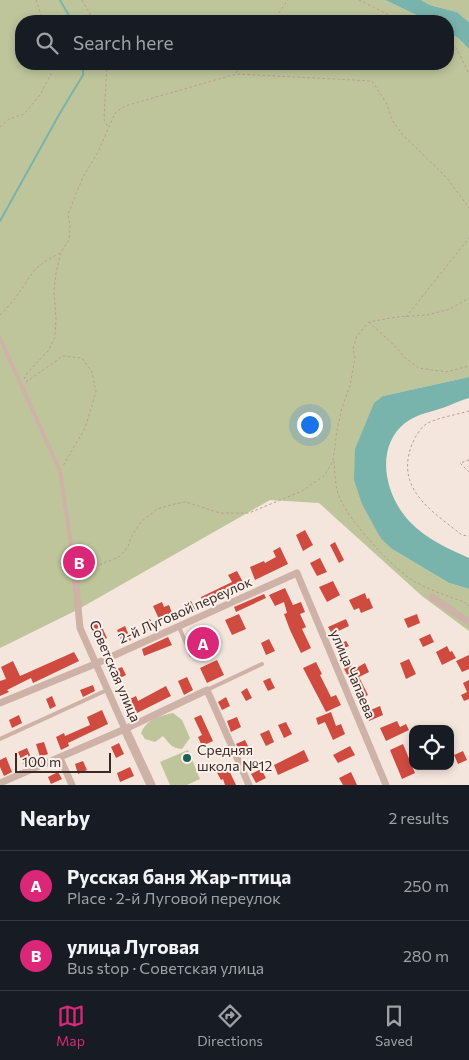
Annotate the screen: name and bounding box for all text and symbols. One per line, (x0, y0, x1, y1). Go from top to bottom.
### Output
search box (15, 15, 454, 70)
icon: search (33, 29, 61, 57)
text: Search here (73, 31, 173, 54)
your location (297, 412, 323, 438)
pin: B (63, 543, 95, 581)
street label: 2-й Луговой переулок (115, 572, 255, 647)
street label: Советская улица (86, 617, 145, 724)
pin: A (187, 624, 219, 662)
street label: улица Чапаева (327, 627, 380, 721)
map controls (409, 725, 454, 770)
button: locate (409, 725, 454, 770)
place label: Средняя школа №12 (197, 741, 272, 774)
scale bar (15, 750, 111, 773)
marker: Средняя школа №12 (181, 752, 193, 764)
text: 100 m (22, 753, 61, 770)
text: Nearby (20, 805, 90, 830)
text: 2 results (388, 808, 449, 827)
text: Русская баня Жар-птица (67, 865, 291, 888)
text: A (30, 876, 42, 895)
text: 250 m (403, 876, 449, 895)
text: Place · 2-й Луговой переулок (67, 888, 281, 907)
text: улица Луговая (67, 935, 199, 958)
text: B (31, 946, 41, 965)
text: 280 m (403, 946, 449, 965)
text: Bus stop · Советская улица (67, 958, 264, 977)
tab: Map (56, 1002, 85, 1049)
tab: Directions (197, 1002, 263, 1049)
tab: Saved (375, 1002, 413, 1049)

